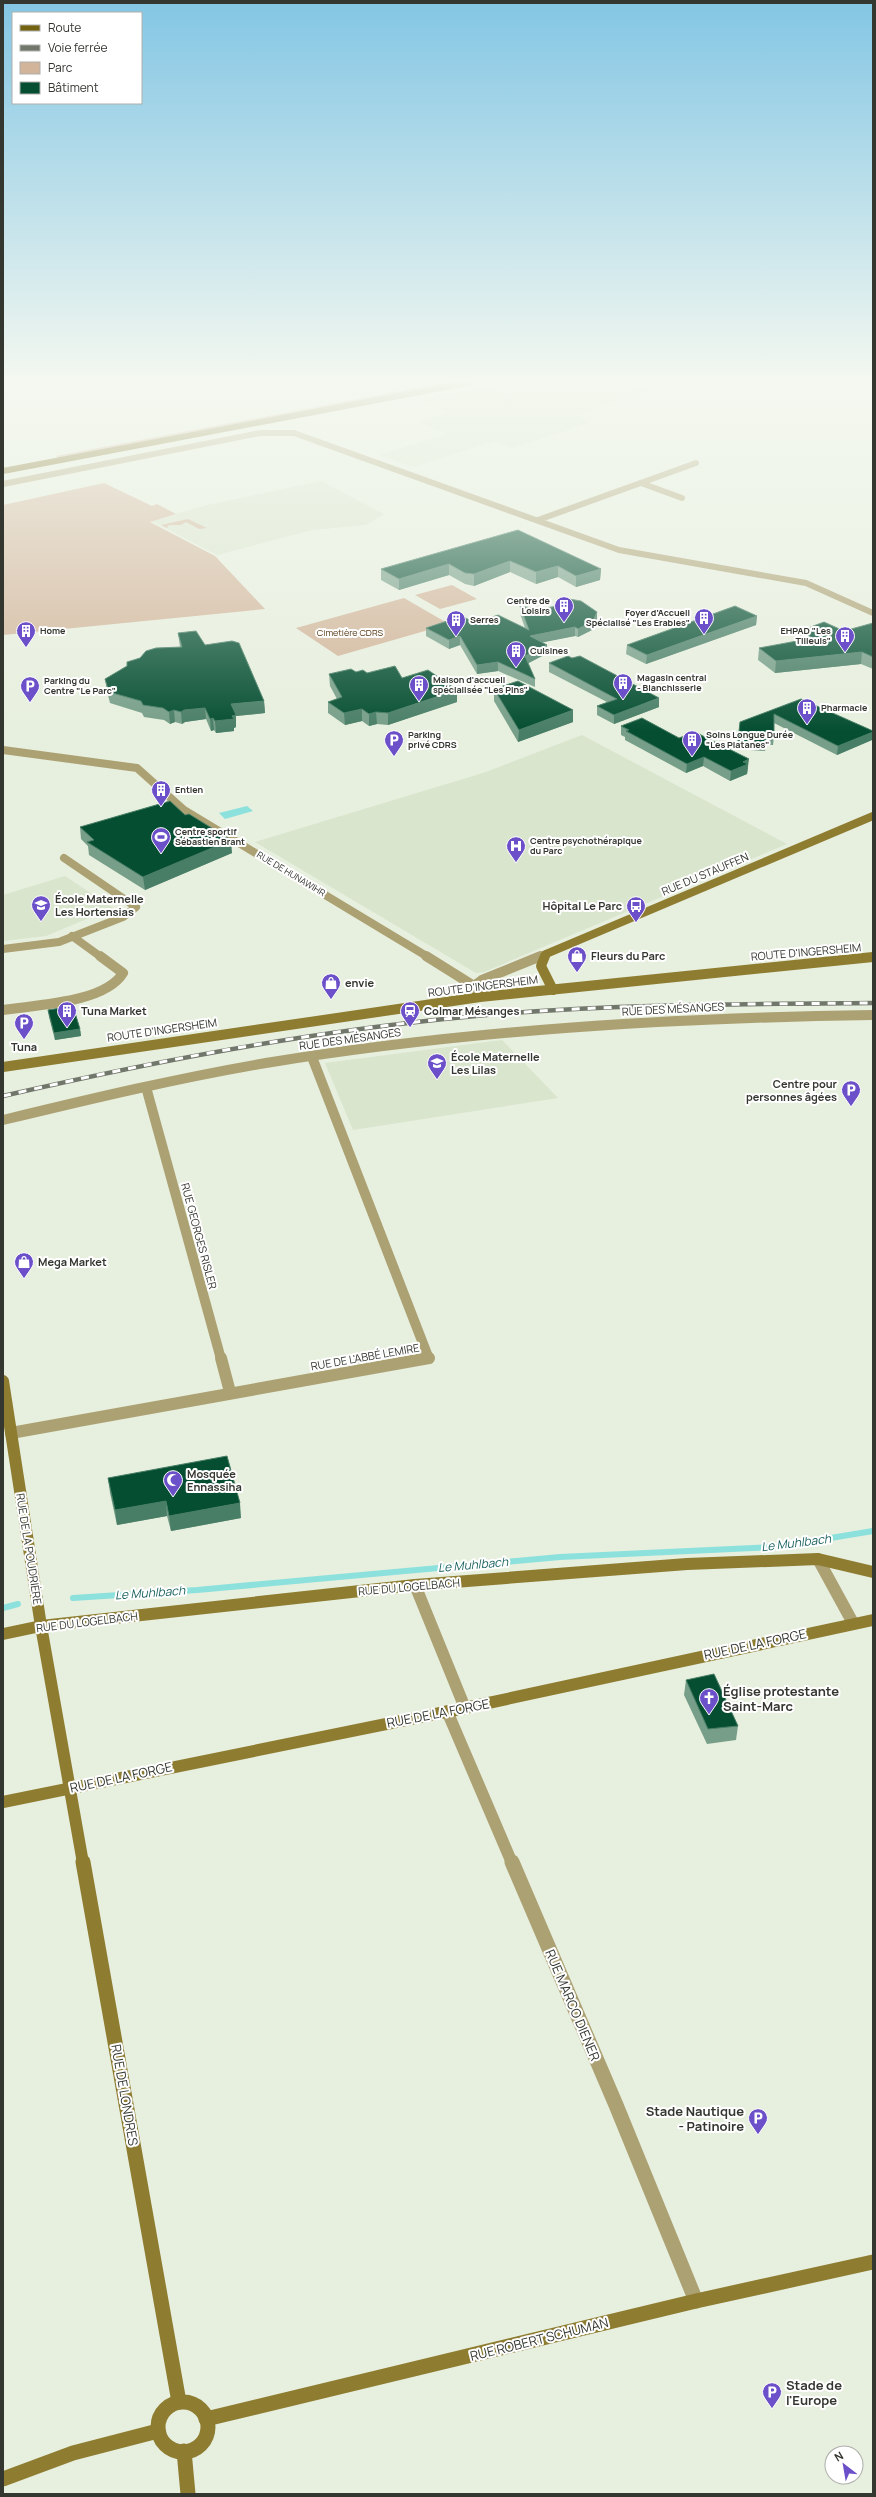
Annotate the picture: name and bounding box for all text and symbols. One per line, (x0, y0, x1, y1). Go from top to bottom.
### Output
legend (12, 12, 142, 104)
text: Route (48, 19, 81, 36)
text: Voie ferrée (48, 39, 108, 56)
text: Parc (48, 59, 73, 76)
text: Bâtiment (48, 79, 99, 96)
place label: Centre de Loisirs (507, 594, 551, 617)
building icon: Centre de Loisirs (553, 595, 575, 623)
place label: Foyer d'Accueil Spécialisé "Les Erables" (586, 606, 690, 629)
building icon: Foyer d'Accueil Spécialisé "Les Erables" (693, 607, 715, 635)
building icon: Serres (445, 609, 467, 637)
place label: Serres (470, 613, 499, 626)
building icon: Home (15, 620, 37, 648)
place label: Home (40, 624, 66, 637)
place label: EHPAD "Les Tilleuls" (781, 624, 831, 647)
building icon: EHPAD "Les Tilleuls" (834, 625, 856, 653)
park label: Cimetière CDRS (317, 626, 384, 639)
building icon: Cuisines (505, 640, 527, 668)
place label: Cuisines (530, 644, 568, 657)
place label: Magasin central - Blanchisserie (637, 671, 706, 694)
building icon: Magasin central - Blanchisserie (612, 672, 634, 700)
place label: Maison d'accueil spécialisée "Les Pins" (433, 673, 528, 696)
place label: Parking du Centre "Le Parc" (44, 674, 116, 697)
building icon: Maison d'accueil spécialisée "Les Pins" (408, 674, 430, 702)
parking icon: Parking du Centre "Le Parc" (19, 675, 41, 703)
building icon: Pharmacie (796, 697, 818, 725)
place label: Pharmacie (821, 701, 868, 714)
place label: Parking privé CDRS (408, 728, 457, 751)
place label: Soins Longue Durée "Les Platanes" (706, 728, 794, 751)
parking icon: Parking privé CDRS (383, 729, 405, 757)
building icon: Soins Longue Durée "Les Platanes" (681, 729, 703, 757)
building icon: Entlen (150, 779, 172, 807)
place label: Entlen (175, 783, 204, 796)
place label: Centre sportif Sébastien Brant (175, 825, 245, 848)
sports icon: Centre sportif Sébastien Brant (150, 826, 172, 854)
place label: Centre psychothérapique du Parc (530, 834, 642, 857)
hospital icon: Centre psychothérapique du Parc (505, 835, 527, 863)
street label: RUE DE HUNAWIHR (254, 848, 328, 899)
street label: RUE DU STAUFFEN (659, 848, 751, 899)
place label: École Maternelle Les Hortensias (55, 891, 144, 919)
school or university icon: École Maternelle Les Hortensias (30, 894, 52, 922)
bus stop icon: Hôpital Le Parc (625, 895, 647, 923)
place label: Hôpital Le Parc (543, 898, 622, 913)
street label: ROUTE D'INGERSHEIM (750, 939, 862, 964)
shop icon: Fleurs du Parc (566, 945, 588, 973)
place label: Fleurs du Parc (591, 948, 665, 963)
street label: ROUTE D'INGERSHEIM (427, 971, 539, 1000)
shop icon: envie (320, 972, 342, 1000)
place label: envie (345, 975, 375, 990)
street label: RUE DES MÉSANGES (621, 998, 725, 1019)
building icon: Tuna Market (56, 1000, 78, 1028)
station icon: Colmar Mésanges (399, 1000, 421, 1028)
place label: Tuna Market (81, 1003, 147, 1018)
place label: Colmar Mésanges (424, 1003, 519, 1018)
parking icon: Tuna (13, 1012, 35, 1040)
street label: ROUTE D'INGERSHEIM (106, 1014, 218, 1045)
street label: RUE DES MÉSANGES (298, 1024, 402, 1053)
place label: Tuna (11, 1039, 37, 1054)
place label: École Maternelle Les Lilas (451, 1049, 540, 1077)
school or university icon: École Maternelle Les Lilas (426, 1052, 448, 1080)
place label: Centre pour personnes âgées (746, 1076, 838, 1104)
parking icon: Centre pour personnes âgées (840, 1079, 862, 1107)
street label: RUE GEORGES RISLER (178, 1181, 221, 1291)
shop icon: Mega Market (13, 1251, 35, 1279)
place label: Mega Market (38, 1254, 107, 1269)
street label: RUE DE L'ABBÉ LEMIRE (309, 1340, 420, 1373)
place label: Mosquée Ennassiha (187, 1466, 242, 1494)
mosque icon: Mosquée Ennassiha (162, 1469, 184, 1497)
street label: RUE DE LA POUDRIÈRE (13, 1492, 46, 1606)
water label: Le Muhlbach (760, 1530, 833, 1555)
water label: Le Muhlbach (437, 1553, 510, 1576)
street label: RUE DU LOGELBACH (357, 1575, 461, 1598)
water label: Le Muhlbach (114, 1582, 186, 1603)
street label: RUE DU LOGELBACH (35, 1608, 139, 1635)
street label: RUE DE LA FORGE (702, 1624, 808, 1664)
place label: Église protestante Saint-Marc (723, 1682, 839, 1715)
church icon: Église protestante Saint-Marc (698, 1687, 720, 1715)
street label: RUE DE LA FORGE (385, 1694, 491, 1732)
street label: RUE DE LA FORGE (68, 1757, 174, 1797)
street label: RUE MARCO DIENER (541, 1946, 605, 2064)
street label: RUE DE LONDRES (107, 2043, 143, 2147)
place label: Stade Nautique - Patinoire (646, 2102, 744, 2135)
parking icon: Stade Nautique - Patinoire (747, 2107, 769, 2135)
street label: RUE ROBERT SCHUMAN (468, 2313, 610, 2365)
place label: Stade de l'Europe (786, 2376, 842, 2409)
parking icon: Stade de l'Europe (761, 2381, 783, 2409)
north arrow (824, 2445, 864, 2485)
text: N (831, 2447, 846, 2464)

